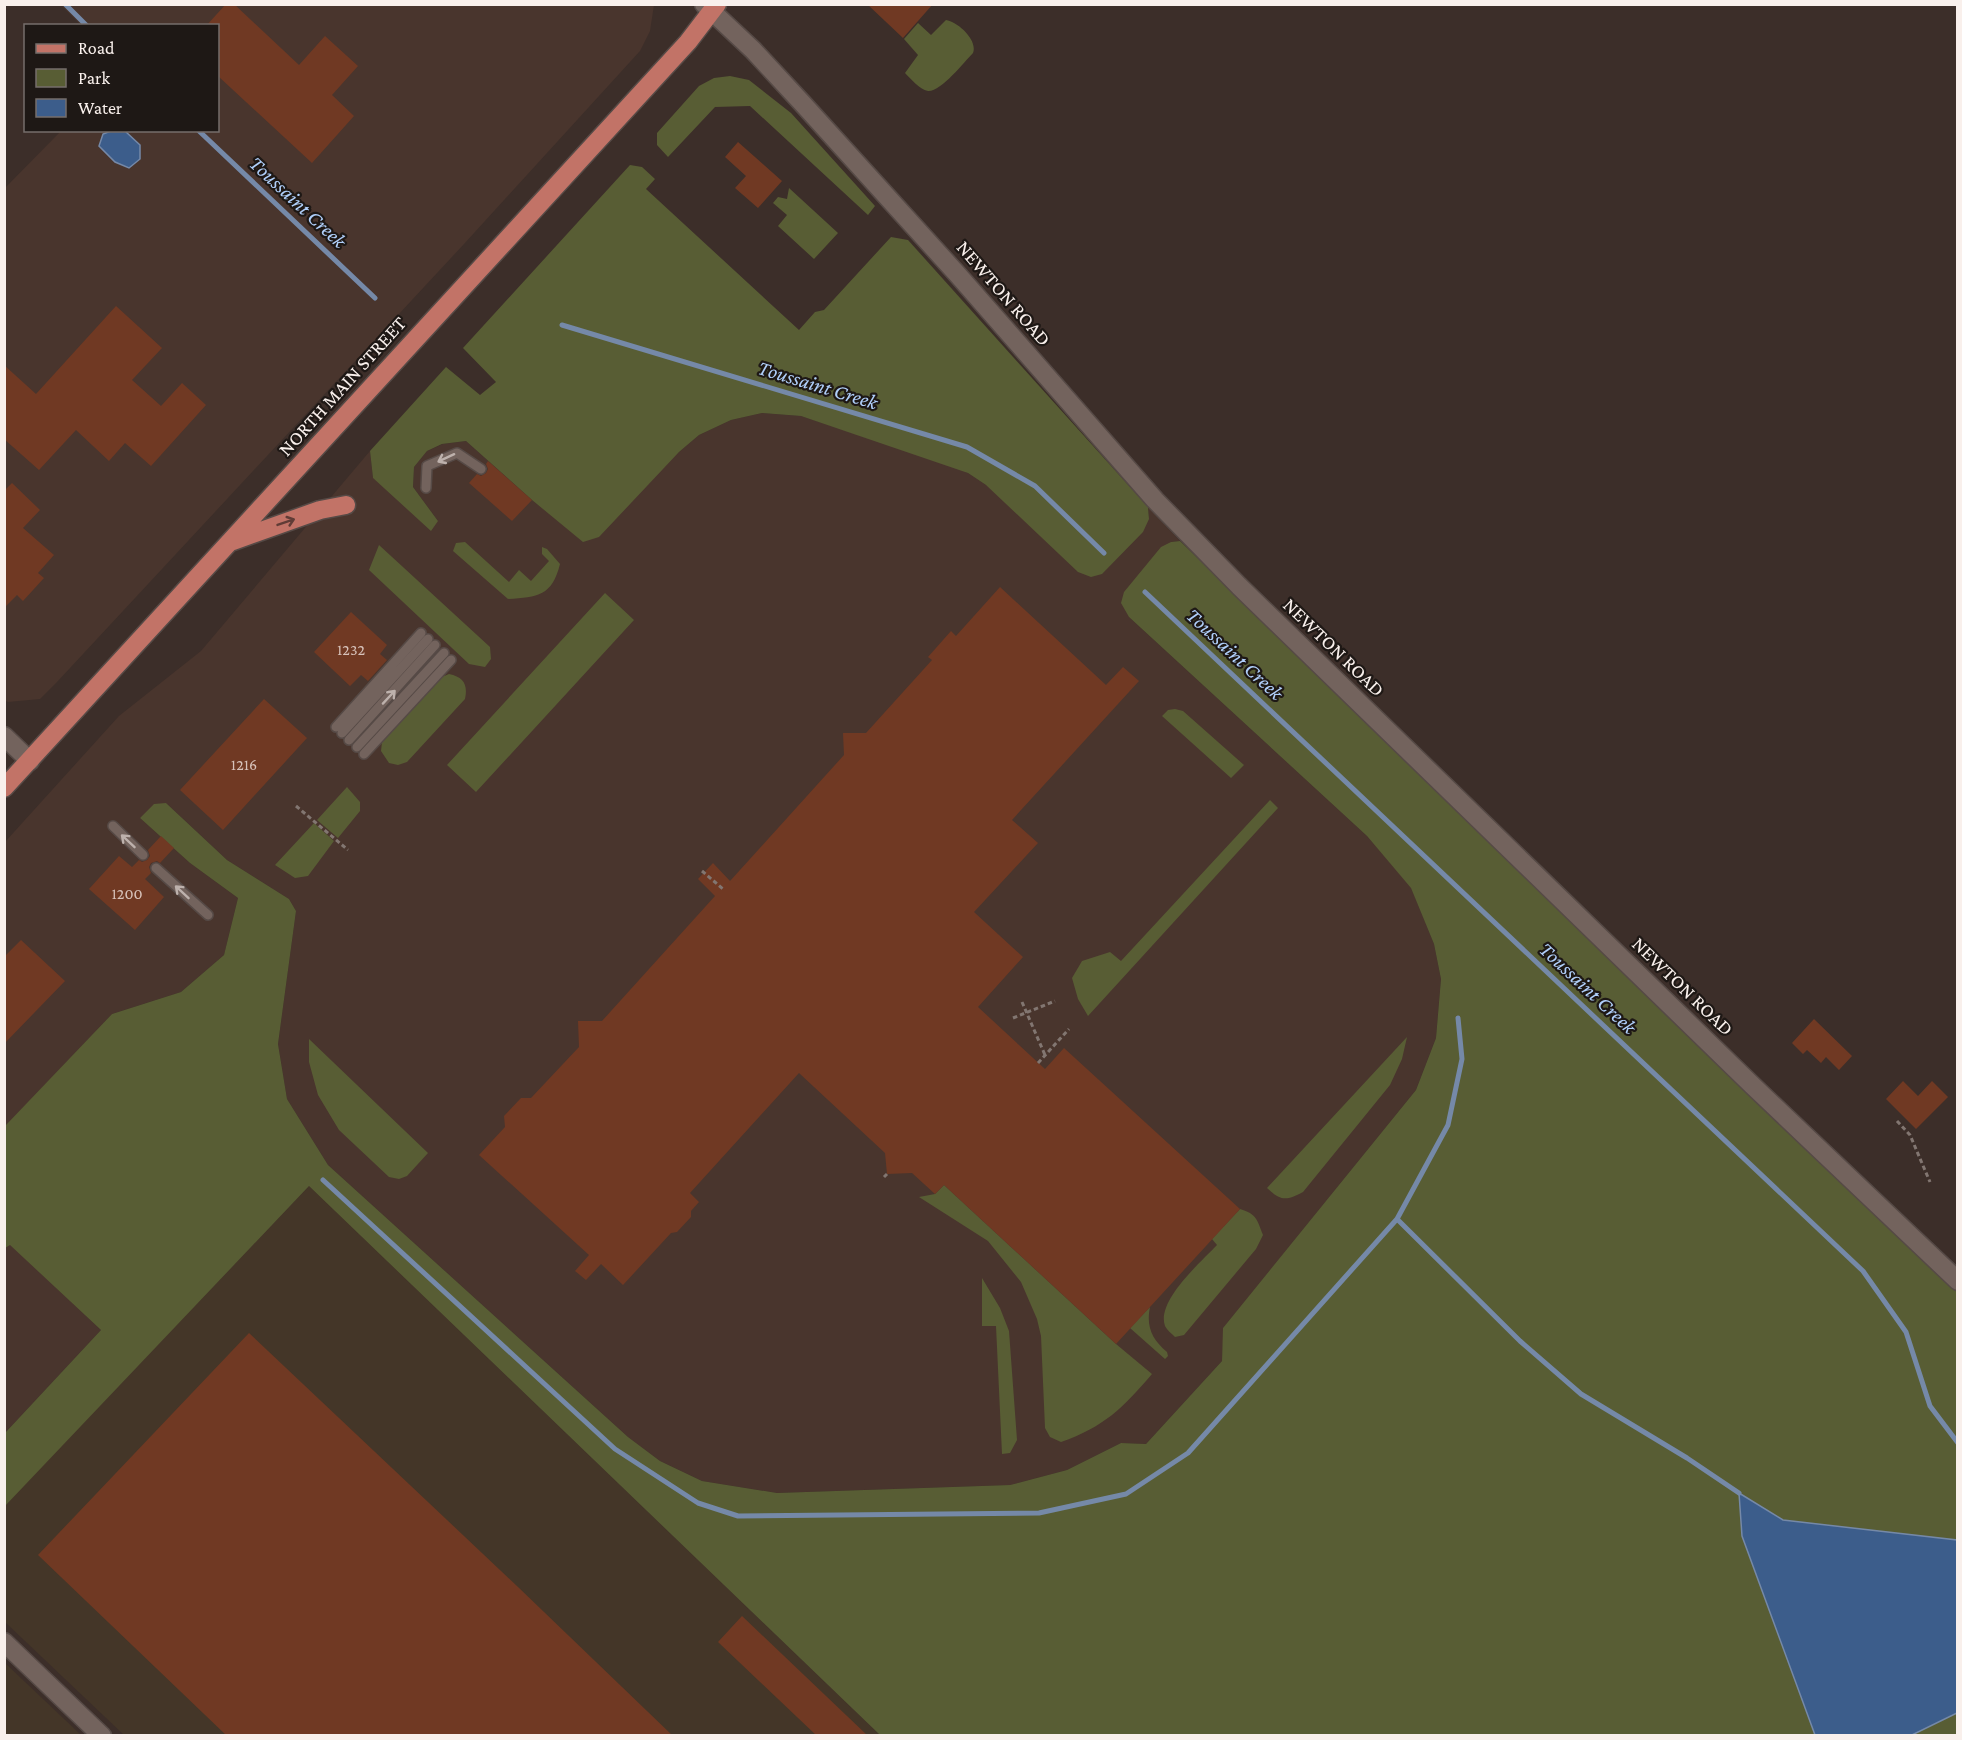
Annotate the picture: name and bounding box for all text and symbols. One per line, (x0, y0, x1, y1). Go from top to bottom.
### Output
legend (24, 24, 219, 132)
text: Road (78, 38, 115, 58)
text: Park (78, 68, 110, 88)
text: Water (78, 98, 123, 118)
water label: Toussaint Creek (245, 151, 352, 254)
street label: NEWTON ROAD (952, 236, 1056, 350)
street label: NORTH MAIN STREET (274, 312, 410, 460)
water label: Toussaint Creek (755, 355, 881, 415)
one-way arrow (437, 452, 455, 464)
one-way arrow (276, 516, 295, 527)
street label: NEWTON ROAD (1279, 593, 1389, 701)
water label: Toussaint Creek (1182, 603, 1289, 706)
house number: 1232 (337, 641, 365, 658)
one-way arrow (381, 689, 396, 704)
house number: 1216 (231, 756, 257, 773)
one-way arrow (121, 834, 136, 848)
house number: 1200 (111, 885, 143, 902)
one-way arrow (175, 885, 190, 899)
street label: NEWTON ROAD (1628, 932, 1738, 1040)
water label: Toussaint Creek (1535, 937, 1642, 1040)

